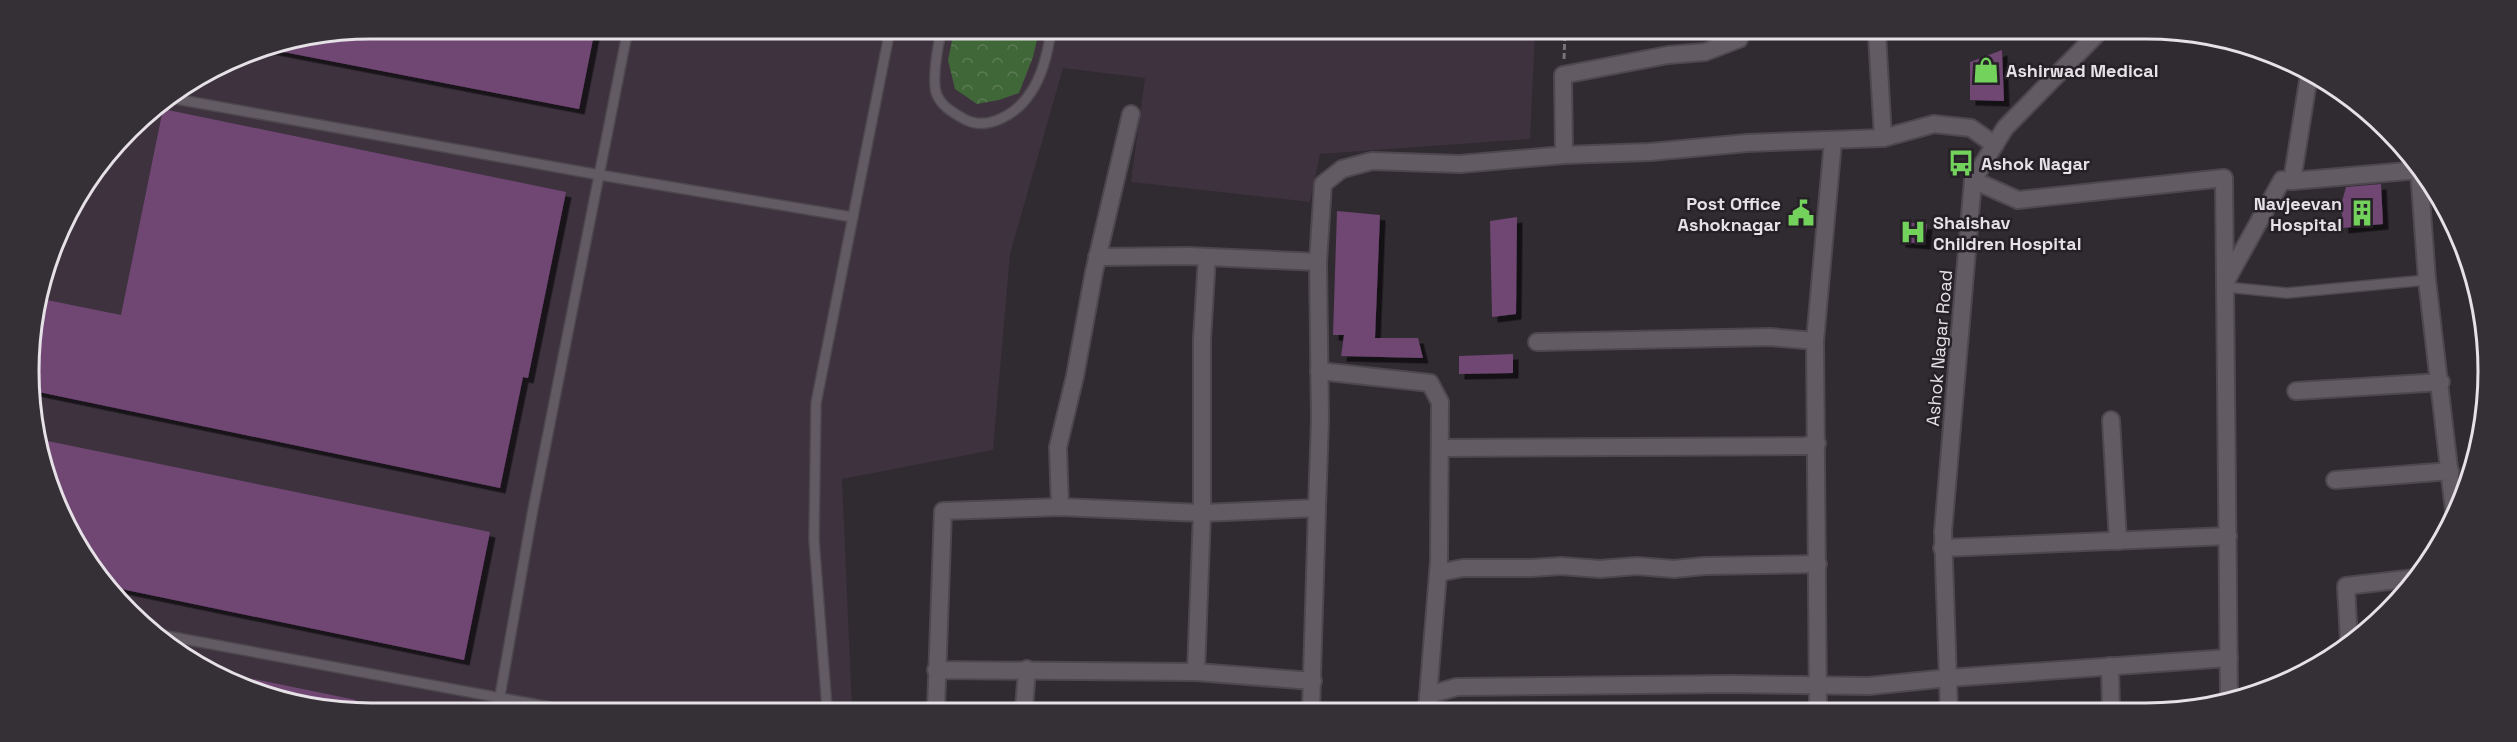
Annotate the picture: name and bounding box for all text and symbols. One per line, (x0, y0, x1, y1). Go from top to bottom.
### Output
shop icon: Ashirwad Medical (1971, 55, 2001, 85)
place label: Ashirwad Medical (2006, 59, 2159, 82)
bus stop icon: Ashok Nagar (1946, 148, 1976, 178)
place label: Ashok Nagar (1981, 152, 2090, 175)
place label: Post Office Ashoknagar (1678, 192, 1781, 236)
place label: Navjeevan Hospital (2254, 192, 2342, 236)
public building icon: Post Office Ashoknagar (1786, 198, 1816, 228)
building icon: Navjeevan Hospital (2347, 198, 2377, 228)
place label: Shaishav Children Hospital (1933, 211, 2082, 255)
hospital icon: Shaishav Children Hospital (1898, 217, 1928, 247)
street label: Ashok Nagar Road (1921, 269, 1957, 427)

